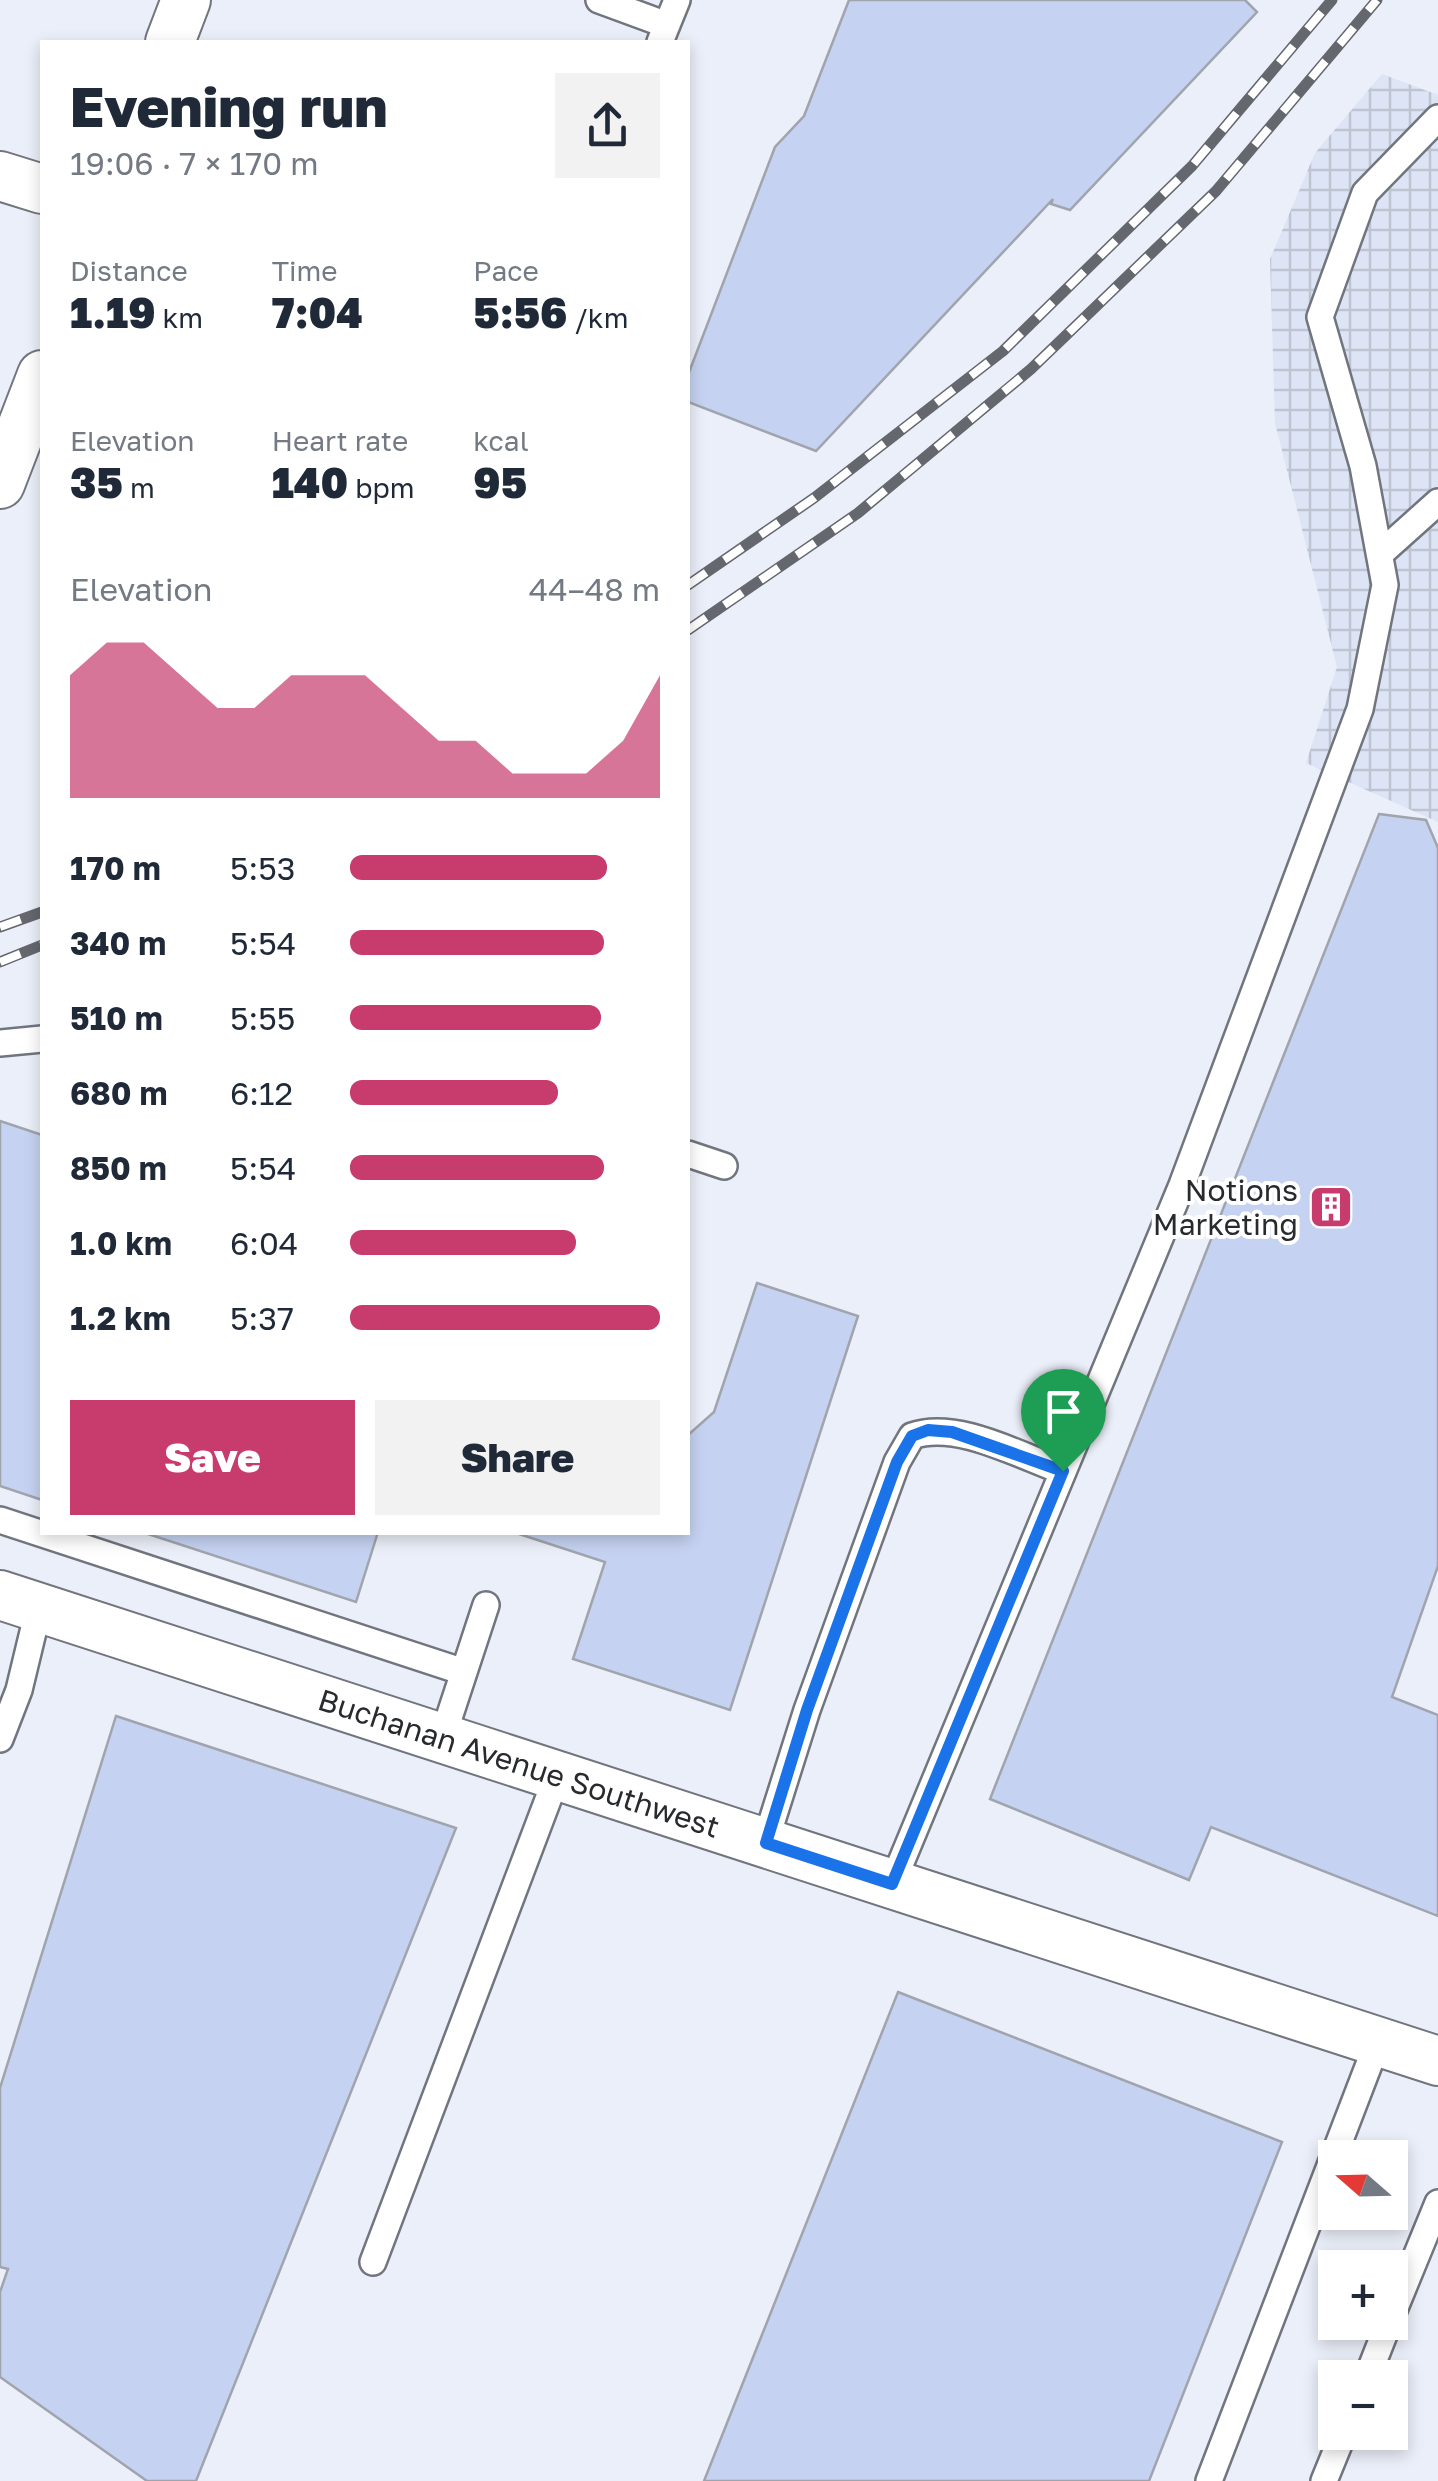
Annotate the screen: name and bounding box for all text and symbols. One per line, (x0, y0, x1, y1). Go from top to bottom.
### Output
text: Evening run (70, 73, 388, 139)
button: share (555, 73, 660, 178)
text: 19:06 · 7 × 170 m (70, 144, 318, 182)
text: Distance (70, 254, 188, 287)
text: Time (272, 254, 338, 287)
text: Pace (473, 254, 539, 287)
text: 1.19 (70, 287, 156, 337)
text: 7:04 (272, 287, 363, 337)
text: 5:56 (473, 287, 567, 337)
text: km (156, 301, 203, 334)
text: /km (567, 301, 628, 334)
text: Elevation (70, 424, 195, 457)
text: Heart rate (272, 424, 408, 457)
text: kcal (473, 424, 529, 457)
text: 35 (70, 457, 123, 507)
text: 140 (272, 457, 348, 507)
text: 95 (473, 457, 527, 507)
text: m (123, 471, 155, 504)
text: bpm (348, 471, 414, 504)
text: Elevation (70, 570, 212, 608)
text: 44–48 m (529, 570, 660, 608)
text: 170 m (70, 849, 161, 887)
text: 5:53 (230, 849, 295, 887)
text: 340 m (70, 924, 166, 962)
text: 5:54 (230, 924, 296, 962)
text: 510 m (70, 999, 163, 1037)
text: 5:55 (230, 999, 295, 1037)
text: 680 m (70, 1074, 168, 1112)
text: 6:12 (230, 1074, 293, 1112)
text: 850 m (70, 1149, 167, 1187)
text: 5:54 (230, 1149, 296, 1187)
place label: Notions Marketing (1153, 1172, 1298, 1242)
building icon: Notions Marketing (1308, 1184, 1354, 1230)
text: 1.0 km (70, 1224, 172, 1262)
text: 6:04 (230, 1224, 298, 1262)
text: 1.2 km (70, 1299, 171, 1337)
text: 5:37 (230, 1299, 294, 1337)
pin (1021, 1369, 1106, 1472)
icon: arrive (1036, 1384, 1091, 1439)
button: Save (70, 1400, 355, 1515)
button: Share (375, 1400, 660, 1515)
street label: Buchanan Avenue Southwest (314, 1681, 724, 1845)
north arrow (1318, 2140, 1408, 2230)
map controls (1318, 2140, 1408, 2450)
button: + (1318, 2250, 1408, 2340)
button: − (1318, 2360, 1408, 2450)

